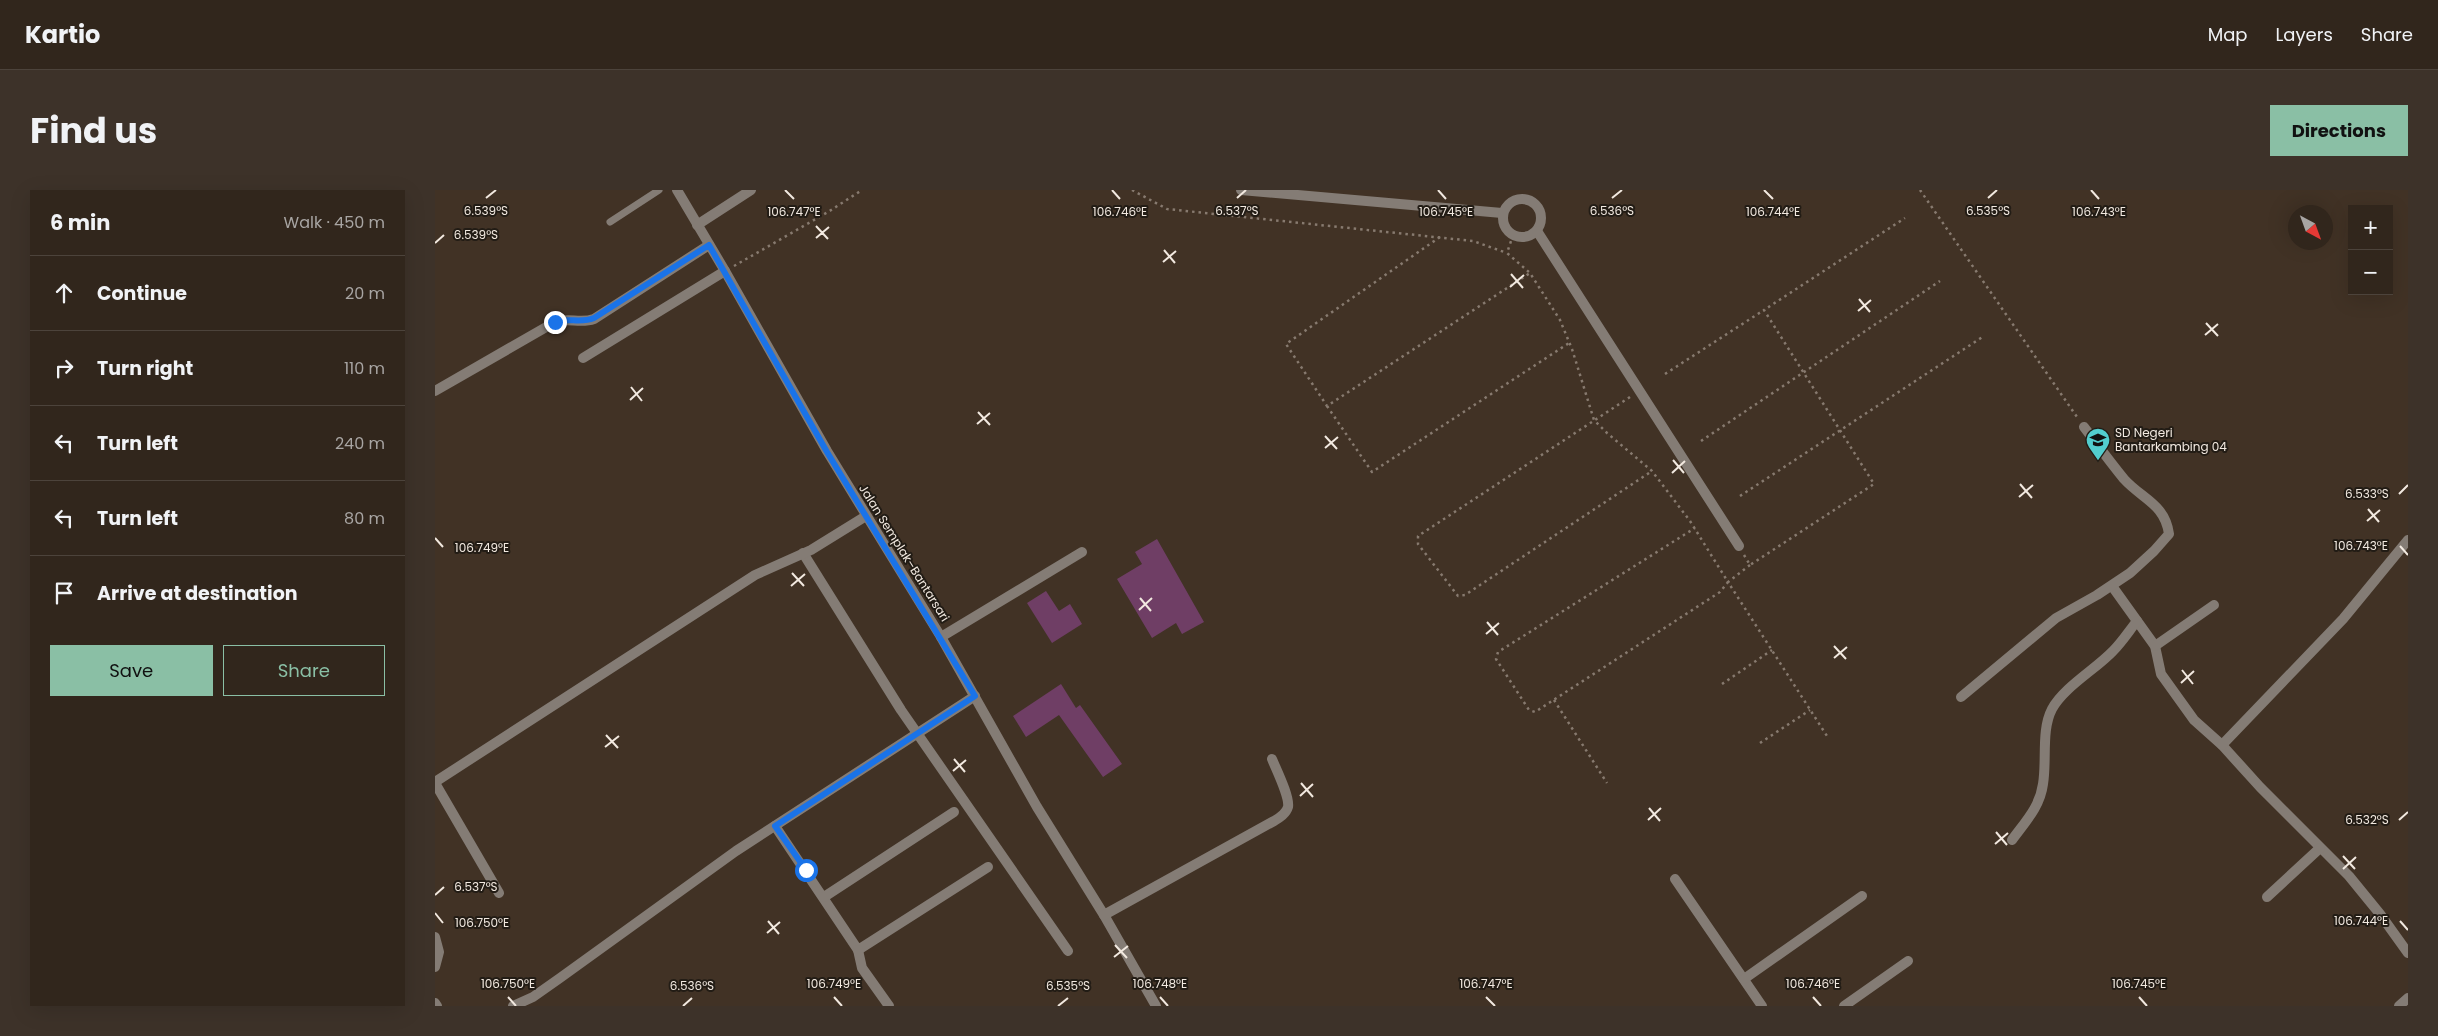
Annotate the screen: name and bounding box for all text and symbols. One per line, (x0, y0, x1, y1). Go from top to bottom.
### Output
text: Kartio (25, 18, 100, 51)
text: Map (2208, 22, 2248, 47)
text: Layers (2276, 22, 2333, 47)
text: Share (2361, 22, 2413, 47)
button: Directions (2270, 105, 2408, 156)
text: Find us (30, 106, 157, 155)
text: 6.539°S (464, 202, 508, 219)
text: 6.537°S (1215, 202, 1259, 219)
text: 6.536°S (1590, 202, 1634, 219)
text: 6.535°S (1966, 202, 2010, 219)
text: 106.747°E (767, 203, 821, 220)
text: 106.746°E (1093, 203, 1147, 220)
text: 106.745°E (1419, 203, 1473, 220)
text: 106.744°E (1746, 203, 1800, 220)
text: 106.743°E (2072, 203, 2126, 220)
north arrow (2288, 205, 2333, 250)
map controls (2348, 205, 2393, 295)
button: + (2348, 205, 2393, 250)
text: 6 min (50, 208, 110, 237)
text: Walk · 450 m (284, 211, 385, 234)
text: 6.539°S (454, 226, 498, 243)
button: − (2348, 250, 2393, 295)
icon: ahead (50, 279, 78, 307)
text: Continue (97, 280, 187, 307)
text: 20 m (345, 282, 385, 305)
route end (544, 311, 567, 334)
icon: right (50, 354, 78, 382)
text: Turn right (97, 355, 193, 382)
text: 110 m (344, 357, 385, 380)
place label: SD Negeri Bantarkambing 04 (2115, 424, 2227, 455)
school or university icon: SD Negeri Bantarkambing 04 (2085, 427, 2111, 461)
icon: left (50, 429, 78, 457)
text: Turn left (97, 430, 178, 457)
text: 240 m (335, 432, 385, 455)
street label: Jalan Semplak–Bantarsari (855, 481, 954, 625)
text: 6.533°S (2345, 485, 2389, 502)
icon: left (50, 504, 78, 532)
text: Turn left (97, 505, 178, 532)
text: 80 m (344, 507, 385, 530)
text: 106.743°E (2334, 537, 2388, 554)
text: 106.749°E (455, 539, 509, 556)
icon: arrive (50, 579, 78, 607)
text: Arrive at destination (97, 580, 298, 607)
button: Save (50, 645, 213, 696)
button: Share (223, 645, 385, 696)
text: 6.532°S (2345, 811, 2389, 828)
route start (795, 859, 818, 882)
text: 6.537°S (454, 878, 498, 895)
text: 106.744°E (2334, 912, 2388, 929)
text: 106.750°E (455, 914, 509, 931)
text: 106.750°E (481, 975, 535, 992)
text: 106.749°E (807, 975, 861, 992)
text: 106.748°E (1133, 975, 1187, 992)
text: 106.747°E (1459, 975, 1513, 992)
text: 106.746°E (1786, 975, 1840, 992)
text: 106.745°E (2112, 975, 2166, 992)
text: 6.536°S (670, 977, 714, 994)
text: 6.535°S (1046, 977, 1090, 994)

